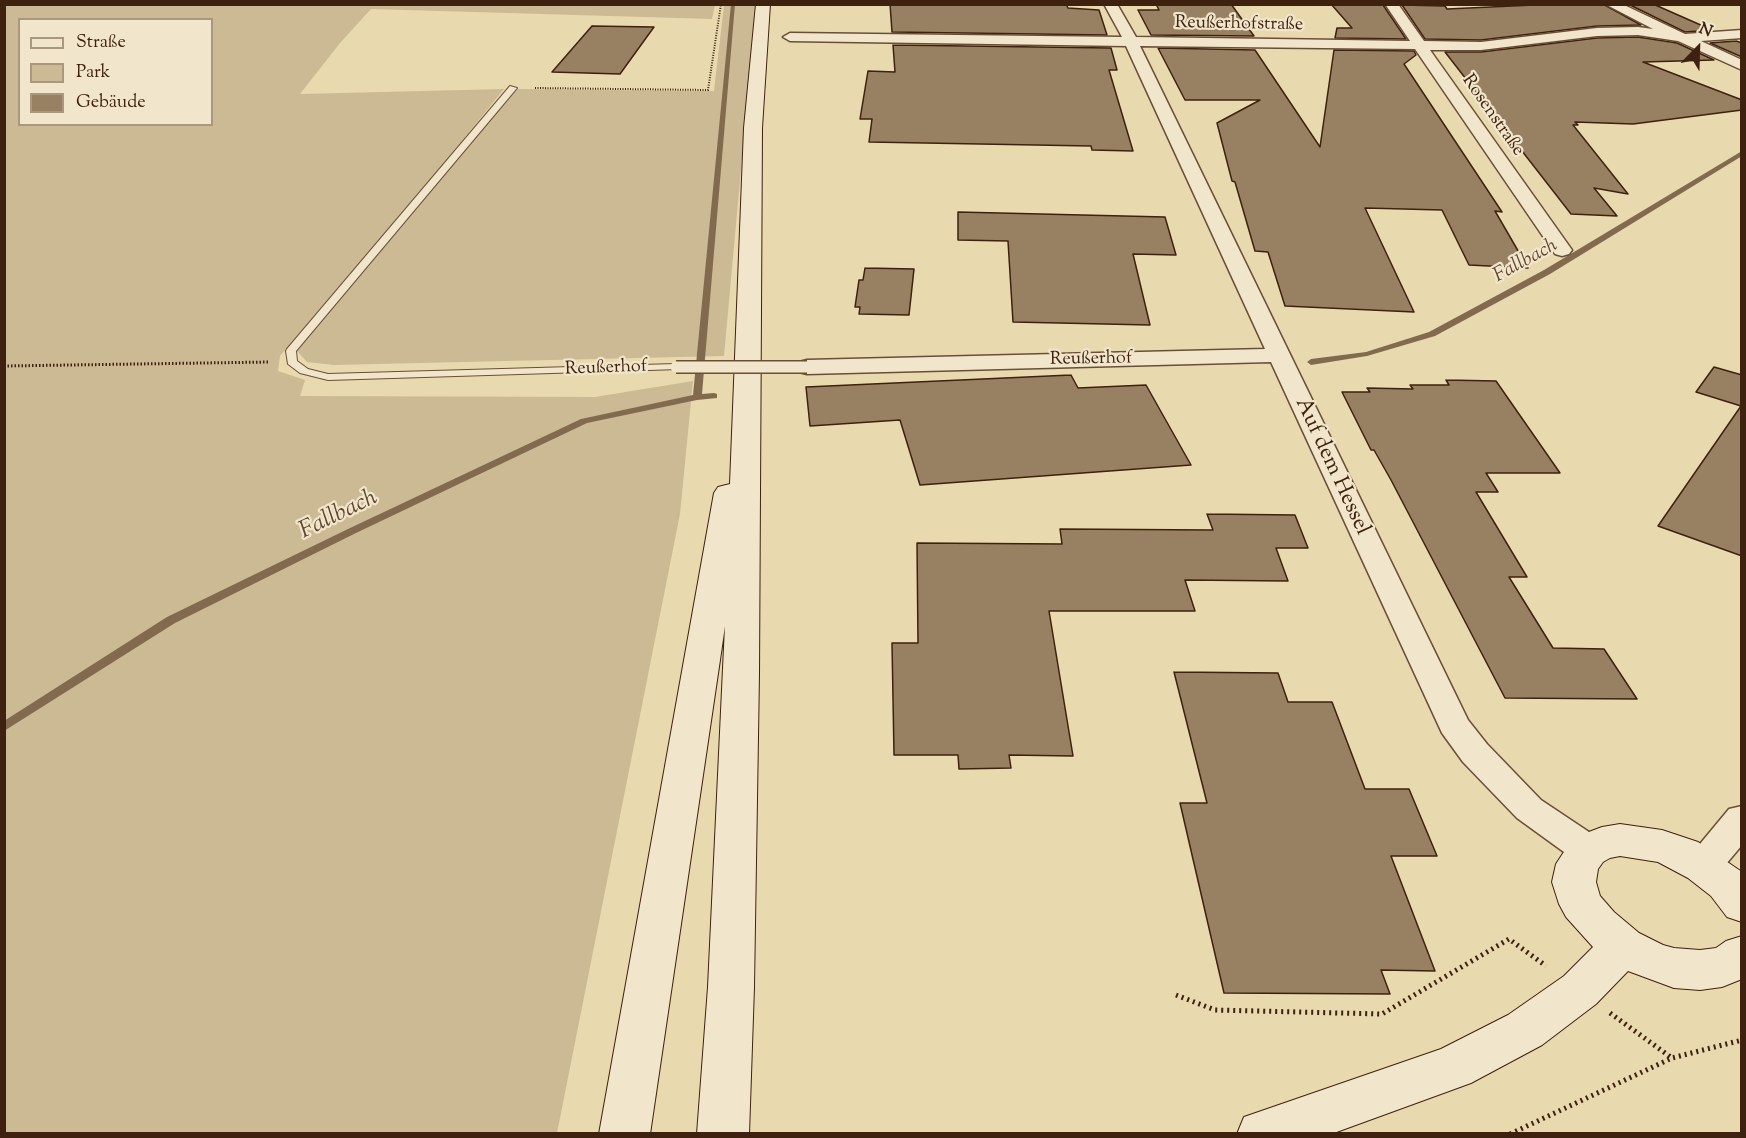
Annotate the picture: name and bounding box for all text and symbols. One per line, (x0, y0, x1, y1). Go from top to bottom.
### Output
street label: Reußerhofstraße (1175, 13, 1303, 37)
legend (18, 18, 213, 126)
north arrow (1668, 18, 1728, 78)
text: N (1695, 18, 1716, 44)
text: Straße (76, 30, 126, 56)
text: Park (76, 60, 110, 86)
street label: Rosenstraße (1456, 71, 1528, 161)
text: Gebäude (76, 90, 146, 116)
water label: Fallbach (1490, 235, 1562, 289)
street label: Reußerhof (1050, 348, 1132, 372)
street label: Reußerhof (565, 357, 647, 381)
street label: Auf dem Hessel (1288, 394, 1374, 540)
water label: Fallbach (295, 485, 383, 547)

